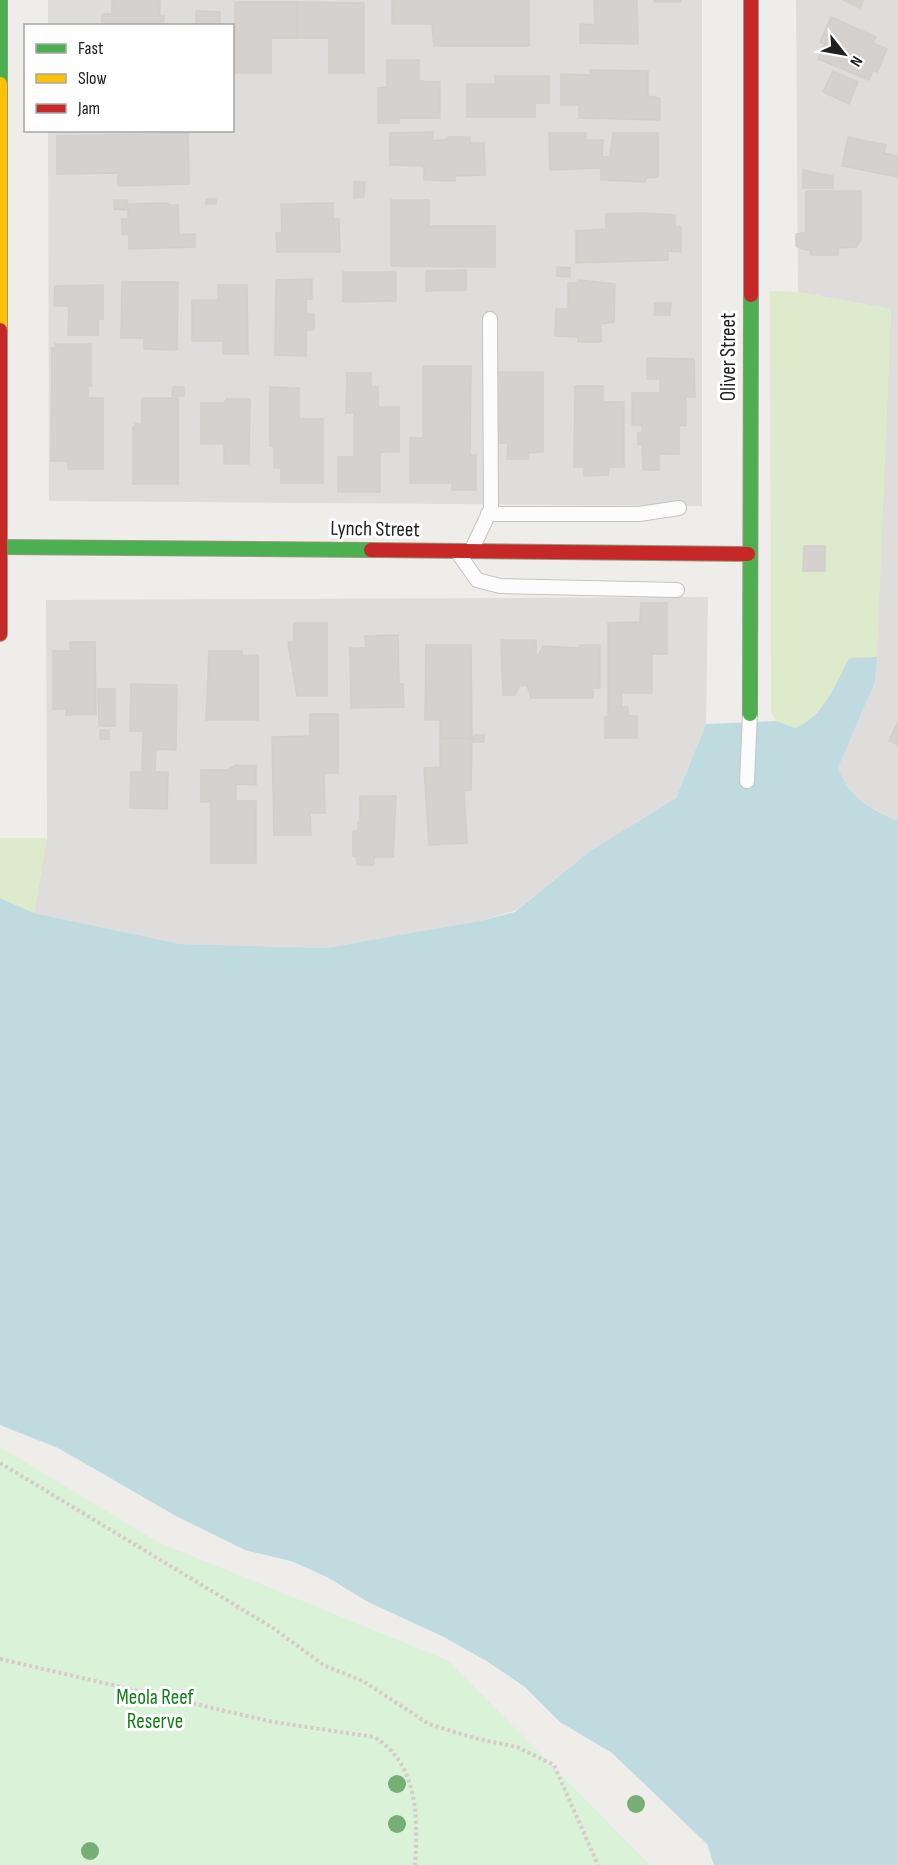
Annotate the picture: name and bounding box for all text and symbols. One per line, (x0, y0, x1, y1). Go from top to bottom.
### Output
legend (24, 24, 234, 132)
north arrow (814, 24, 874, 84)
text: Fast (78, 38, 104, 59)
text: N (845, 52, 866, 70)
text: Slow (78, 68, 107, 89)
text: Jam (77, 98, 100, 119)
street label: Oliver Street (716, 313, 741, 401)
street label: Lynch Street (330, 516, 420, 542)
park label: Meola Reef Reserve (116, 1685, 195, 1734)

